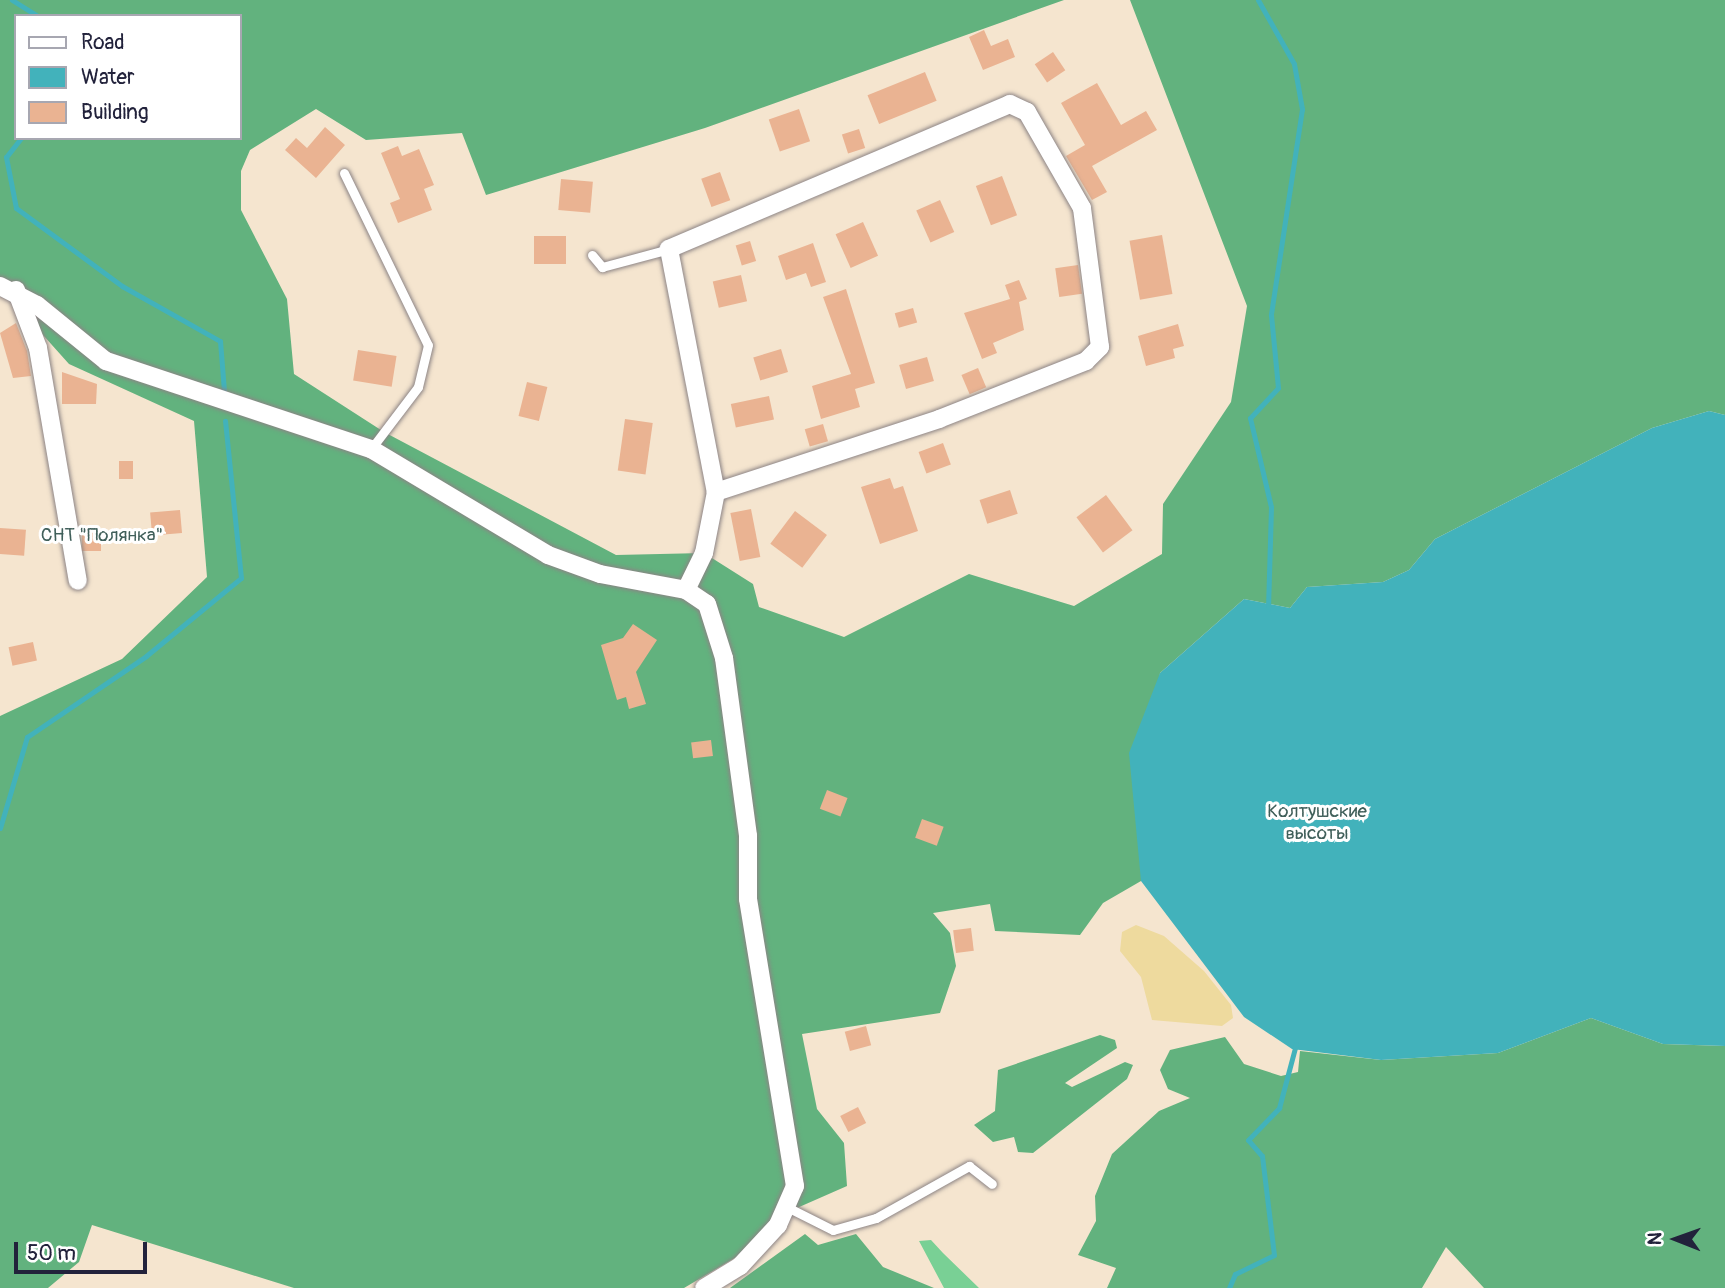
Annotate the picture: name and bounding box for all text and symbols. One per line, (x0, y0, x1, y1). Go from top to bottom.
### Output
legend (14, 14, 242, 140)
text: Road (81, 29, 125, 56)
text: Water (81, 64, 134, 91)
text: Building (81, 99, 148, 126)
park label: СНТ "Полянка" (41, 525, 163, 547)
park label: Колтушские высоты (1267, 801, 1367, 845)
north arrow (1641, 1204, 1711, 1274)
scale bar (18, 1228, 150, 1272)
text: N (1643, 1232, 1667, 1245)
text: 50 m (27, 1240, 76, 1267)

